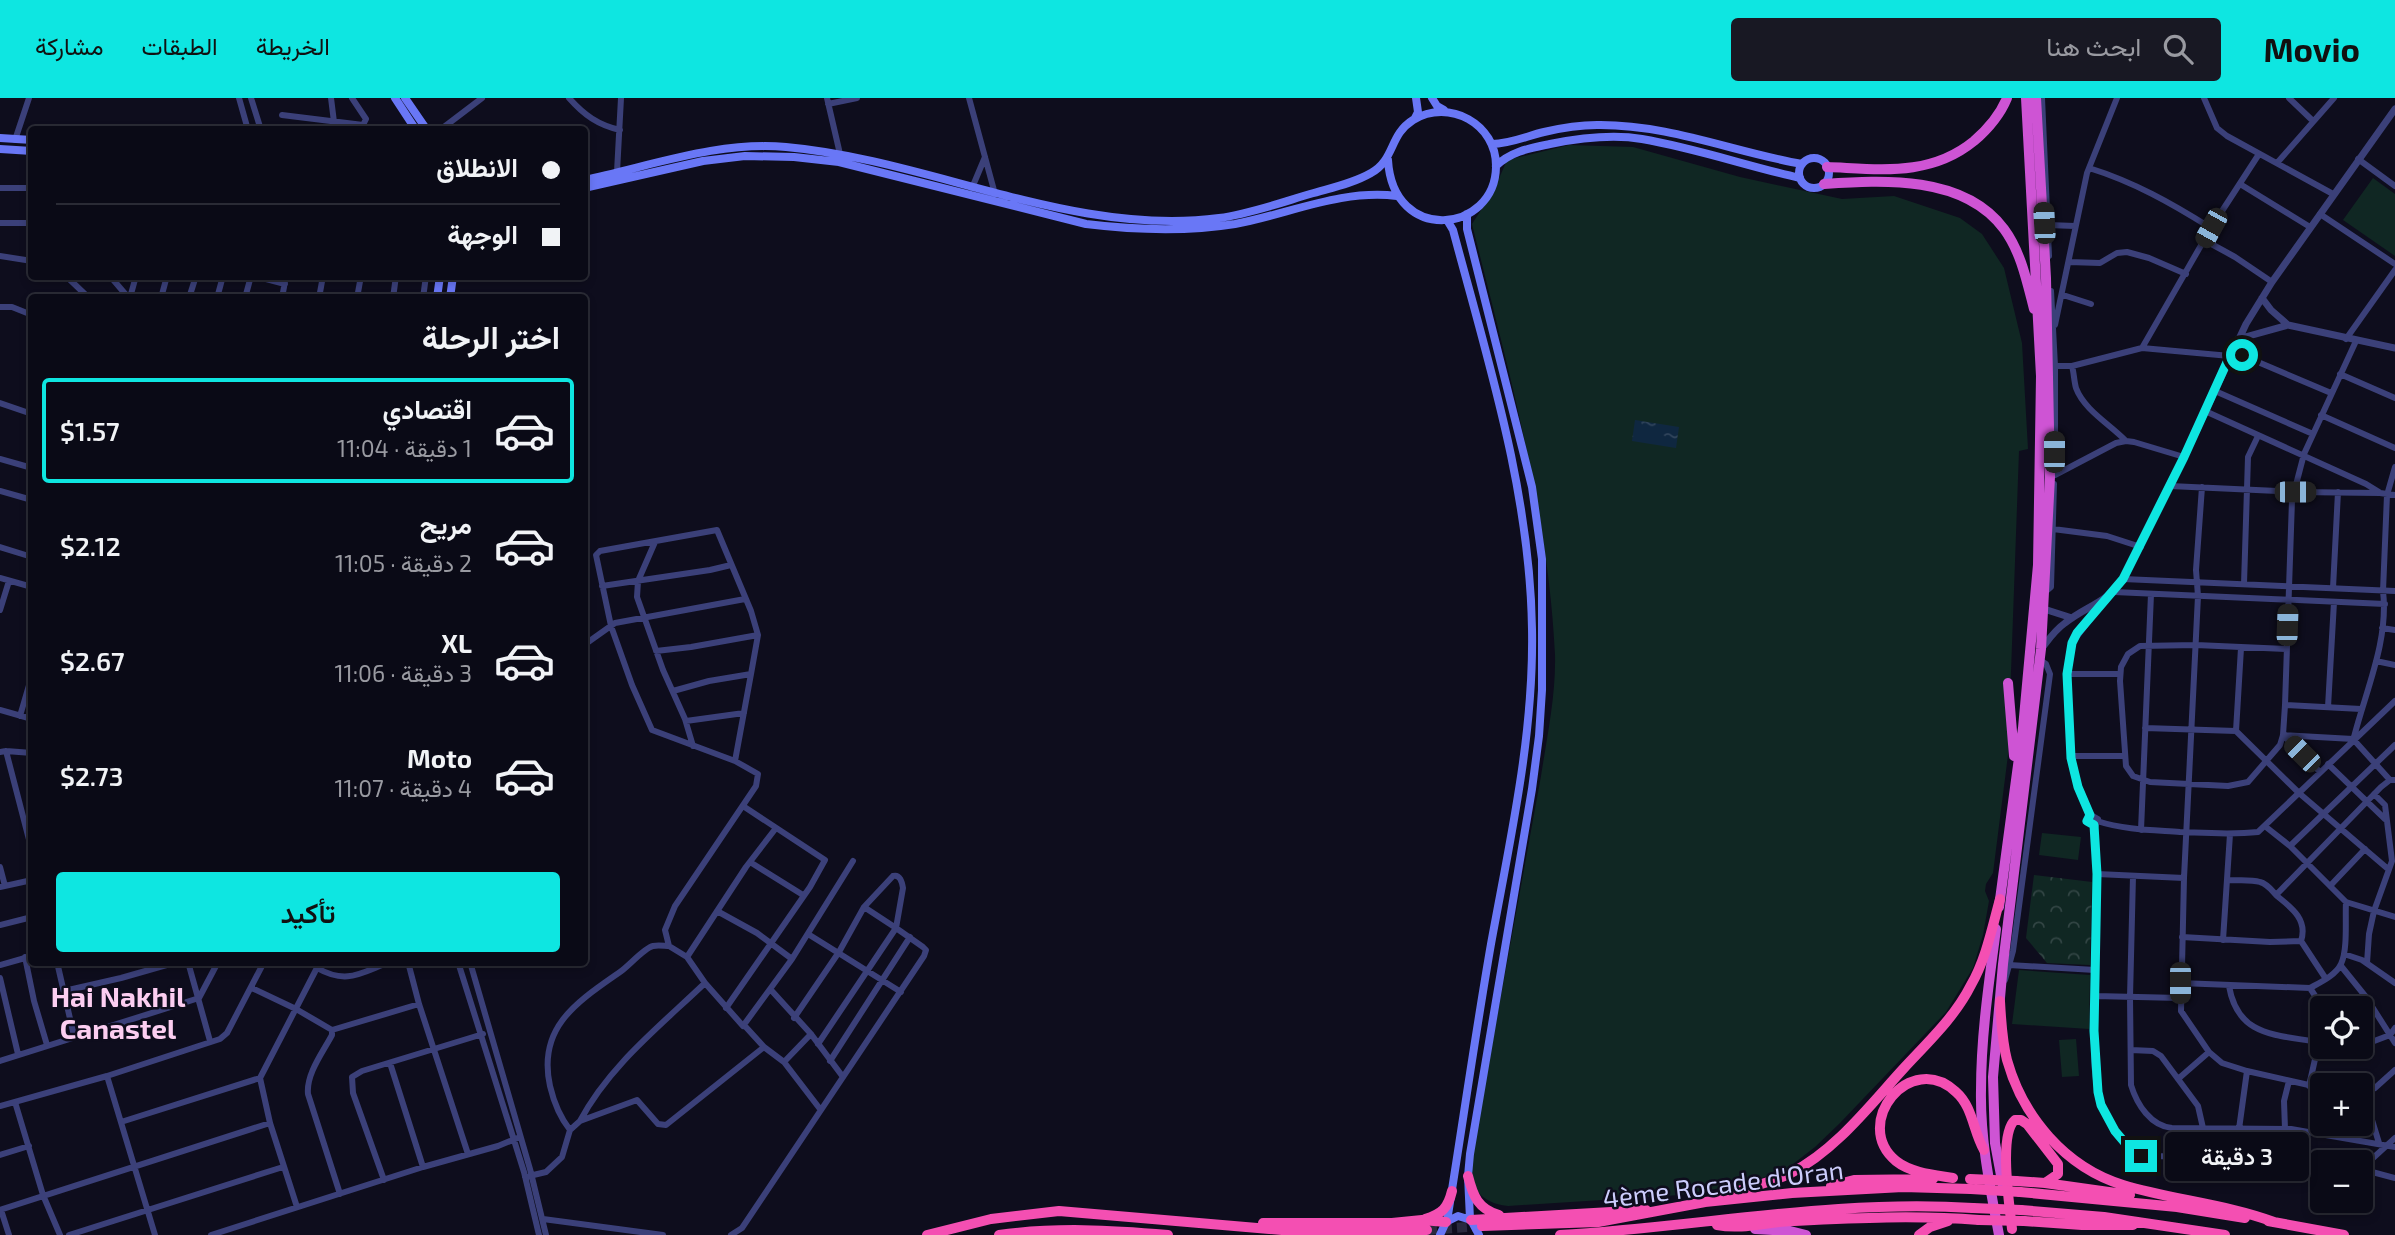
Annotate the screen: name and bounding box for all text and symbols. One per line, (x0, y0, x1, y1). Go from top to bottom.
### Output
search box (1731, 18, 2221, 81)
text: Movio (2263, 29, 2360, 69)
text: ابحث هنا (2046, 30, 2141, 61)
icon: search (2159, 30, 2197, 68)
text: مشاركة (35, 31, 103, 60)
text: الطبقات (141, 31, 218, 60)
text: الخريطة (256, 31, 330, 60)
text: الانطلاق (436, 151, 518, 182)
car (2033, 201, 2056, 245)
car (2192, 205, 2231, 251)
text: الوجهة (447, 218, 518, 249)
text: اختر الرحلة (422, 317, 560, 355)
route start (2226, 339, 2258, 371)
text: اقتصادي (383, 393, 472, 424)
icon: car (493, 399, 556, 462)
text: $1.57 (60, 415, 120, 446)
car (2044, 431, 2065, 473)
text: 1 دقيقة · 11:04 (337, 434, 472, 462)
car (2275, 482, 2317, 503)
text: مريح (420, 508, 472, 539)
icon: car (493, 514, 556, 577)
text: $2.12 (60, 530, 121, 561)
text: 2 دقيقة · 11:05 (335, 549, 472, 577)
car (2276, 604, 2299, 646)
text: XL (441, 627, 472, 658)
icon: car (493, 629, 556, 692)
text: $2.67 (60, 645, 125, 676)
text: 3 دقيقة · 11:06 (334, 659, 472, 687)
car (2280, 732, 2325, 776)
text: Moto (407, 742, 472, 773)
icon: car (493, 744, 556, 807)
text: $2.73 (60, 760, 123, 791)
text: 4 دقيقة · 11:07 (334, 774, 472, 802)
button: تأكيد (56, 872, 560, 952)
car (2170, 962, 2191, 1004)
district label: Hai Nakhil Canastel (51, 979, 186, 1045)
map controls (2310, 996, 2373, 1213)
button: locate (2310, 996, 2373, 1059)
button: + (2310, 1073, 2373, 1136)
callout: 3 دقيقة (2166, 1132, 2309, 1180)
route end (2125, 1140, 2157, 1172)
text: 3 دقيقة (2201, 1142, 2273, 1170)
button: − (2310, 1150, 2373, 1213)
street label: 4ème Rocade d'Oran (1601, 1153, 1845, 1213)

